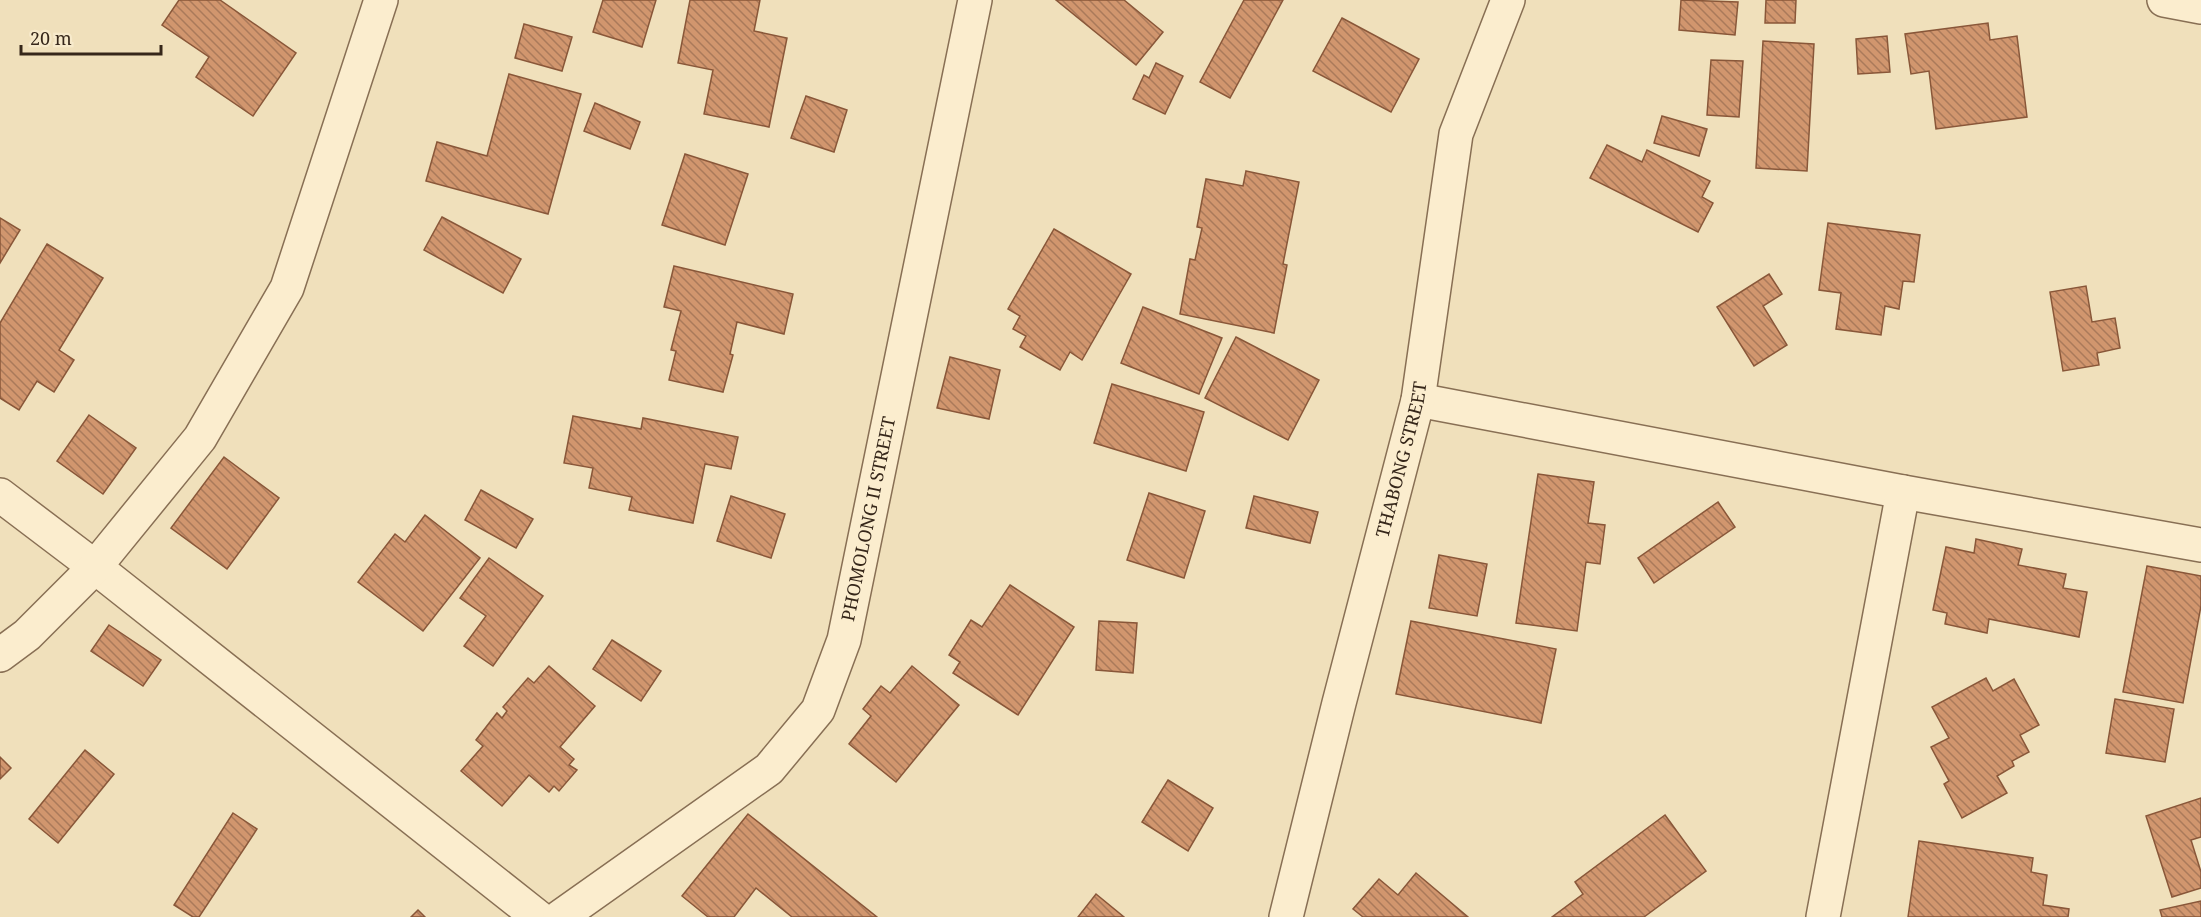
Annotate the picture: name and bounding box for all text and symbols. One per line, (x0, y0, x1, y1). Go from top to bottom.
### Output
scale bar (21, 18, 160, 56)
text: 20 m (30, 26, 72, 50)
street label: THABONG STREET (1370, 380, 1432, 540)
street label: PHOMOLONG II STREET (835, 414, 900, 623)

